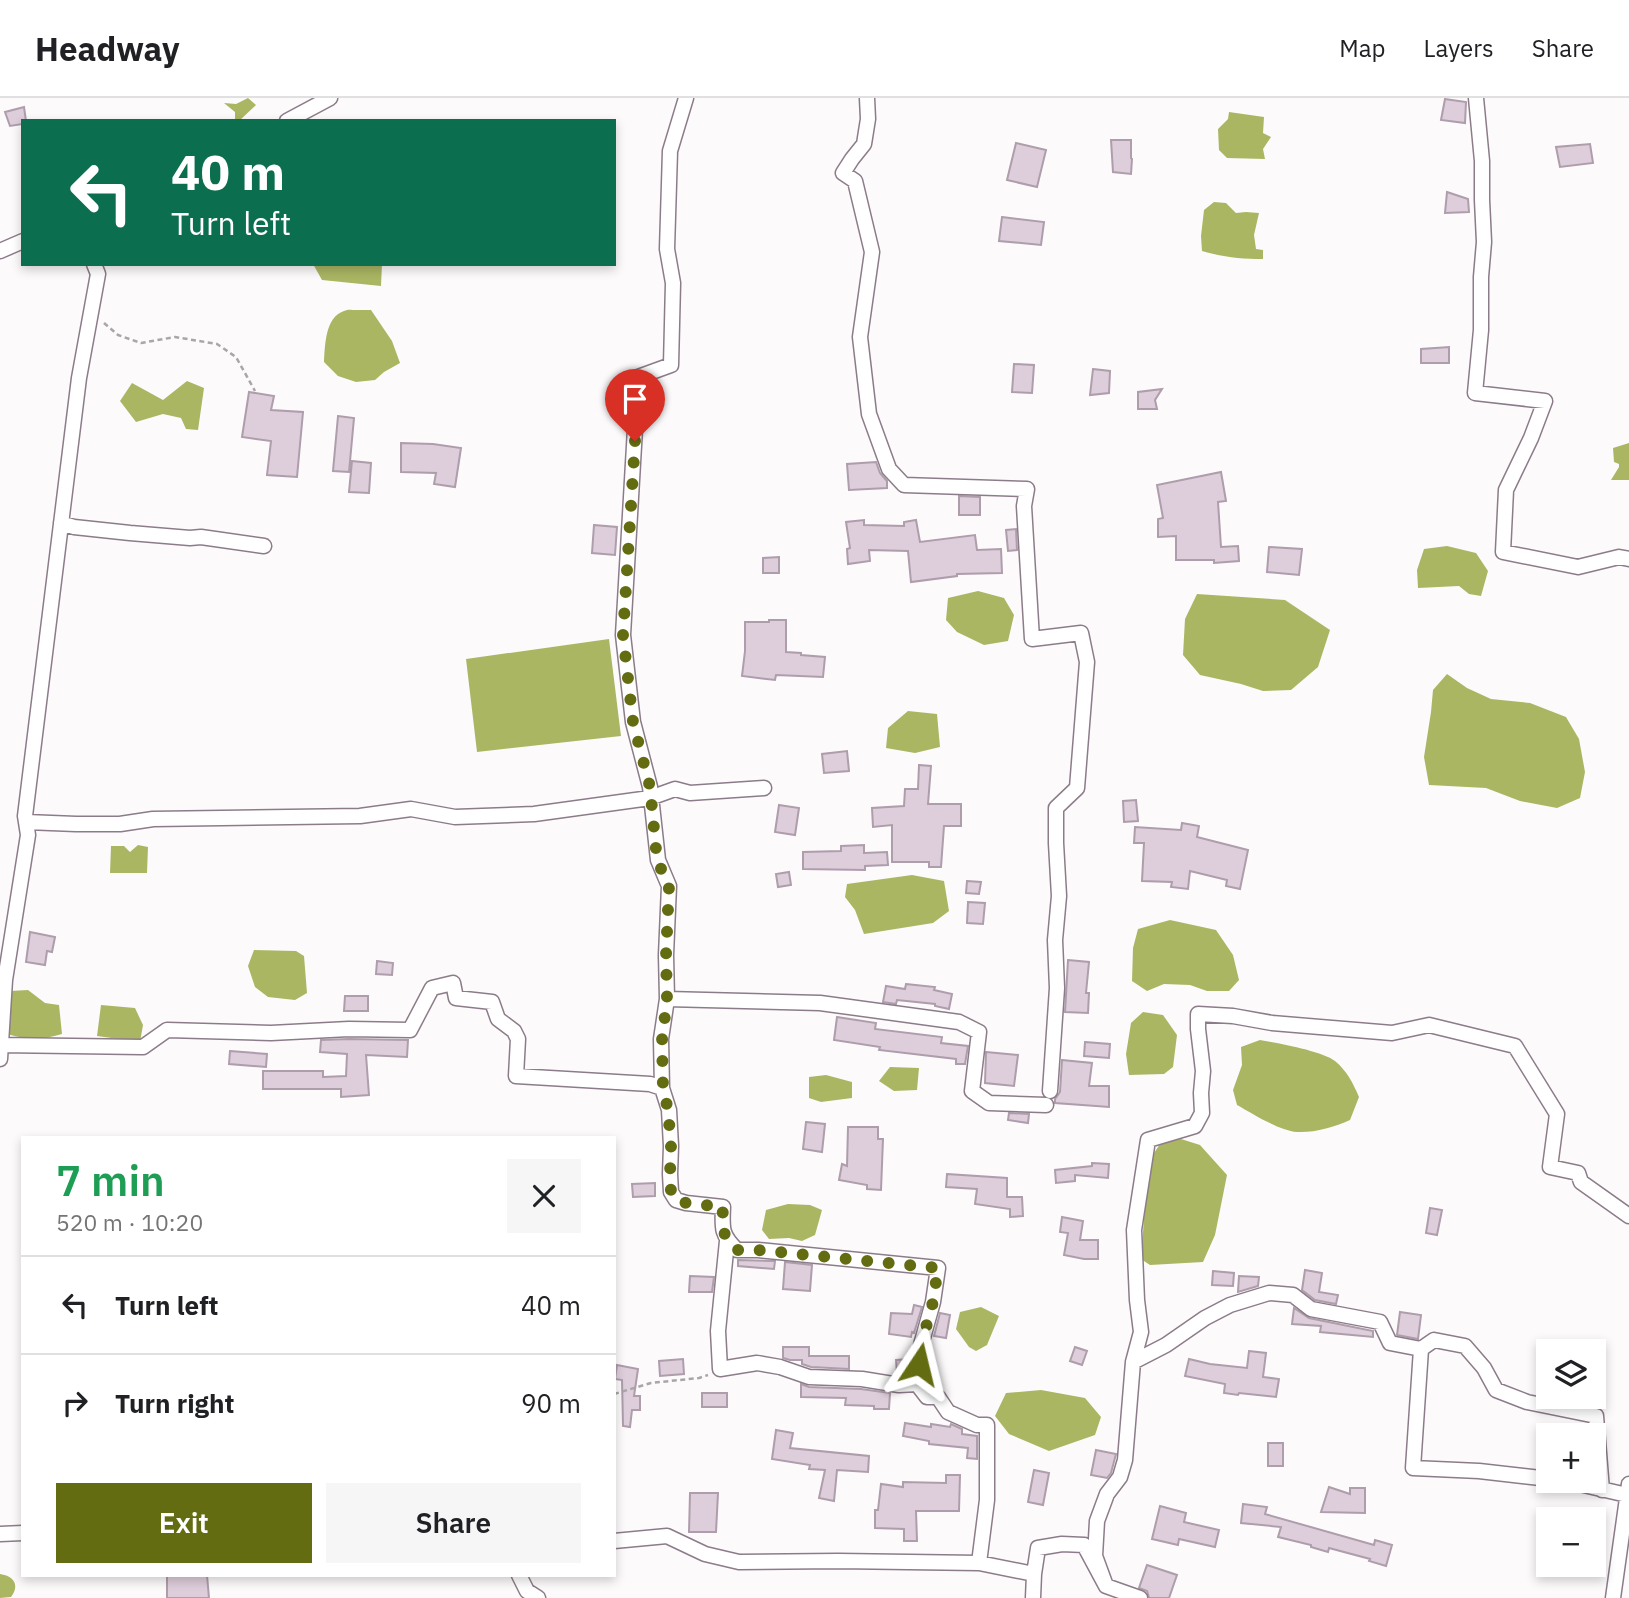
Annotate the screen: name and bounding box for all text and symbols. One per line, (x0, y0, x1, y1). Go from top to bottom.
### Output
text: Headway (35, 27, 180, 70)
text: Map (1339, 32, 1386, 64)
text: Layers (1424, 32, 1494, 64)
text: Share (1532, 32, 1594, 64)
text: 40 m (171, 140, 285, 203)
icon: left (56, 147, 147, 238)
text: Turn left (171, 202, 291, 244)
pin (605, 369, 665, 441)
icon: arrive (616, 380, 654, 418)
text: 7 min (56, 1153, 165, 1208)
button: close (507, 1159, 581, 1233)
text: 520 m · 10:20 (56, 1207, 203, 1237)
icon: left (56, 1286, 94, 1324)
text: Turn left (115, 1288, 218, 1322)
text: 40 m (521, 1288, 581, 1322)
position arrow (882, 1327, 956, 1401)
map controls (1536, 1339, 1606, 1577)
button: layers (1536, 1339, 1606, 1409)
icon: right (56, 1384, 94, 1422)
text: Turn right (115, 1386, 234, 1420)
text: 90 m (521, 1386, 581, 1420)
button: + (1536, 1423, 1606, 1493)
button: Exit (56, 1483, 312, 1563)
button: Share (326, 1483, 581, 1563)
button: − (1536, 1507, 1606, 1577)

